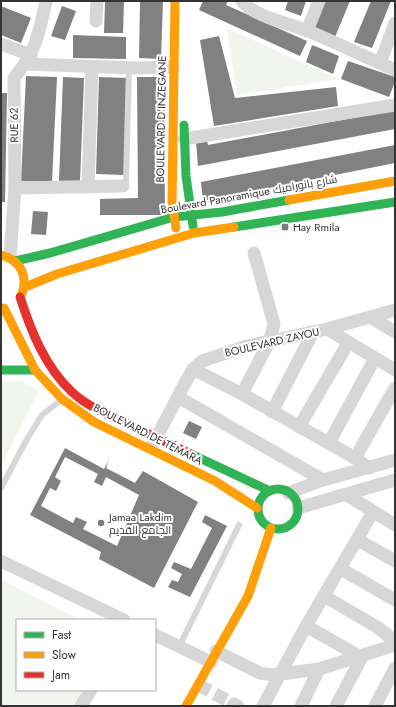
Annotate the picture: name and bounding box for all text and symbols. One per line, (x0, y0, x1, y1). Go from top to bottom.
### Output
street label: BOULEVARD D'INZEGANE (152, 55, 170, 183)
street label: RUE 62 (6, 107, 22, 143)
street label: Boulevard Panoramique شارع بانوراميك (160, 171, 338, 217)
place label: Hay Rmila (293, 219, 340, 235)
marker: Hay Rmila (280, 222, 290, 232)
street label: BOULEVARD ZAYOU (223, 323, 321, 361)
street label: BOULEVARD DE TÉMARA (91, 399, 206, 469)
place label: Jamaa Lakdim الجامع القديم (107, 509, 172, 538)
marker: Jamaa Lakdim الجامع القديم (96, 518, 106, 528)
legend (16, 619, 156, 691)
text: Fast (52, 626, 71, 644)
text: Slow (52, 646, 77, 664)
text: Jam (50, 666, 70, 684)

